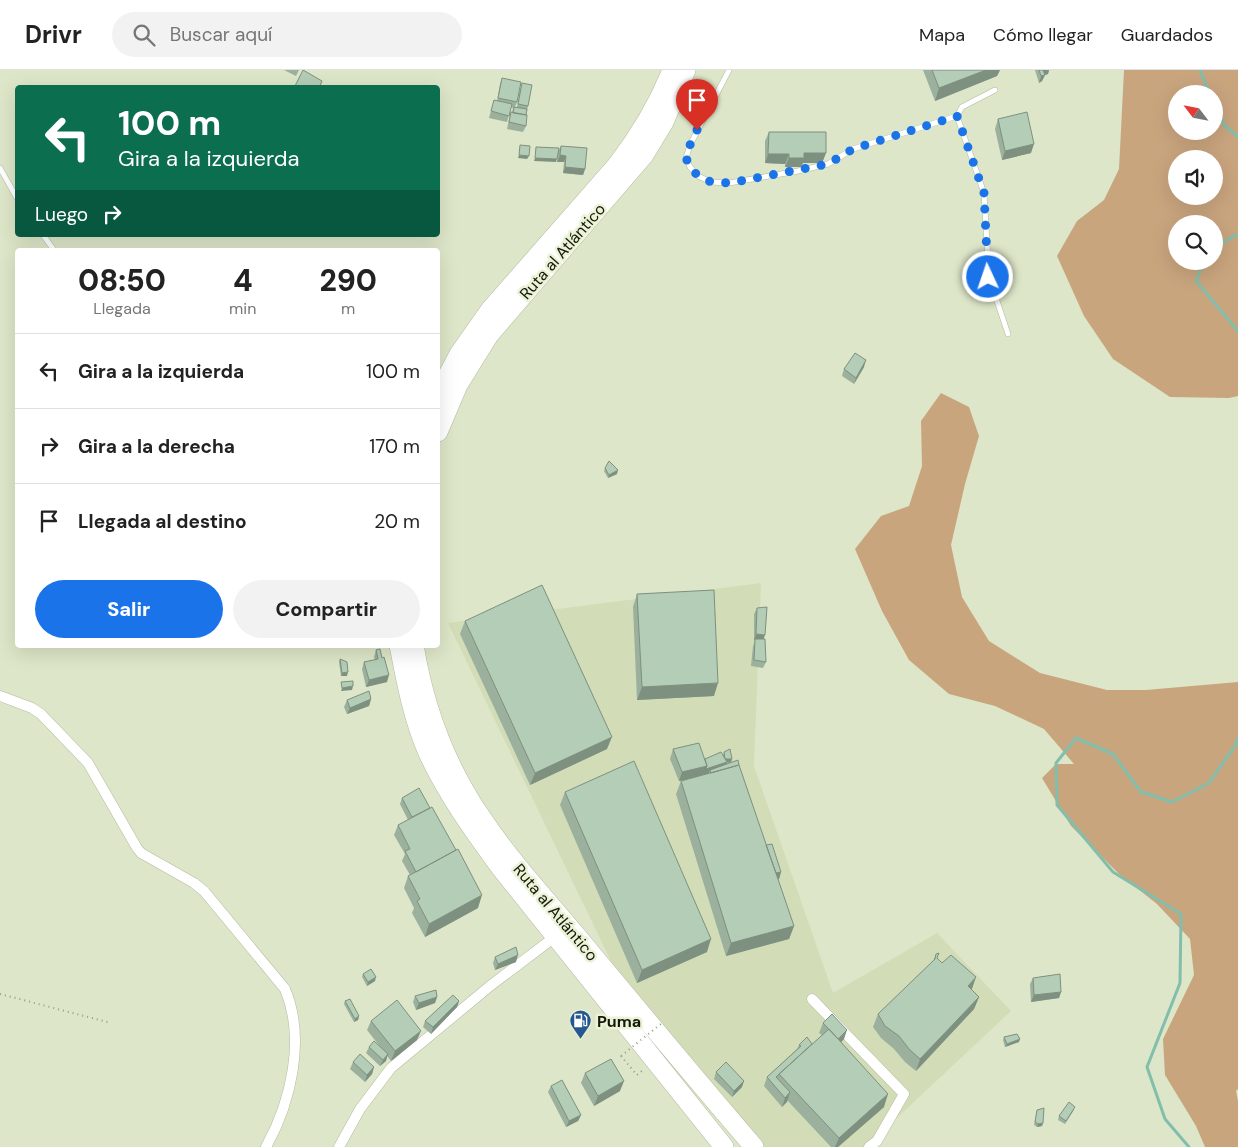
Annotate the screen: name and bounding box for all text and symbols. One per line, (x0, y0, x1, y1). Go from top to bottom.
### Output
search box (112, 12, 462, 57)
text: Drivr (25, 19, 82, 50)
icon: search (130, 21, 158, 49)
text: Buscar aquí (170, 22, 272, 47)
text: Mapa (919, 23, 965, 47)
text: Cómo llegar (993, 23, 1093, 47)
text: Guardados (1121, 23, 1213, 47)
pin (676, 79, 718, 130)
north arrow (1168, 85, 1222, 140)
map controls (1168, 85, 1223, 270)
icon: arrive (683, 86, 711, 114)
text: 100 m (118, 100, 221, 146)
icon: left (35, 105, 100, 170)
text: Gira a la izquierda (118, 144, 299, 173)
button: sound (1168, 150, 1223, 205)
street label: Ruta al Atlántico (515, 199, 610, 304)
icon: right (98, 200, 126, 228)
text: Luego (35, 202, 88, 227)
button: search (1168, 215, 1223, 270)
position arrow (961, 250, 1013, 302)
text: 08:50 (78, 261, 166, 300)
text: 4 (233, 261, 253, 300)
text: 290 (319, 261, 377, 300)
text: Llegada (93, 298, 151, 319)
text: min (229, 298, 256, 319)
text: m (341, 298, 355, 319)
icon: left (35, 357, 63, 385)
text: Gira a la izquierda (78, 359, 244, 384)
text: 100 m (366, 359, 420, 384)
icon: right (35, 432, 63, 460)
text: Gira a la derecha (78, 434, 235, 459)
text: 170 m (369, 434, 420, 459)
icon: arrive (35, 507, 63, 535)
text: Llegada al destino (78, 509, 247, 534)
text: 20 m (374, 509, 420, 534)
button: Salir (35, 580, 223, 638)
button: Compartir (233, 580, 420, 638)
street label: Ruta al Atlántico (509, 859, 603, 965)
fuel station icon: Puma (569, 1009, 593, 1040)
place label: Puma (597, 1011, 641, 1032)

